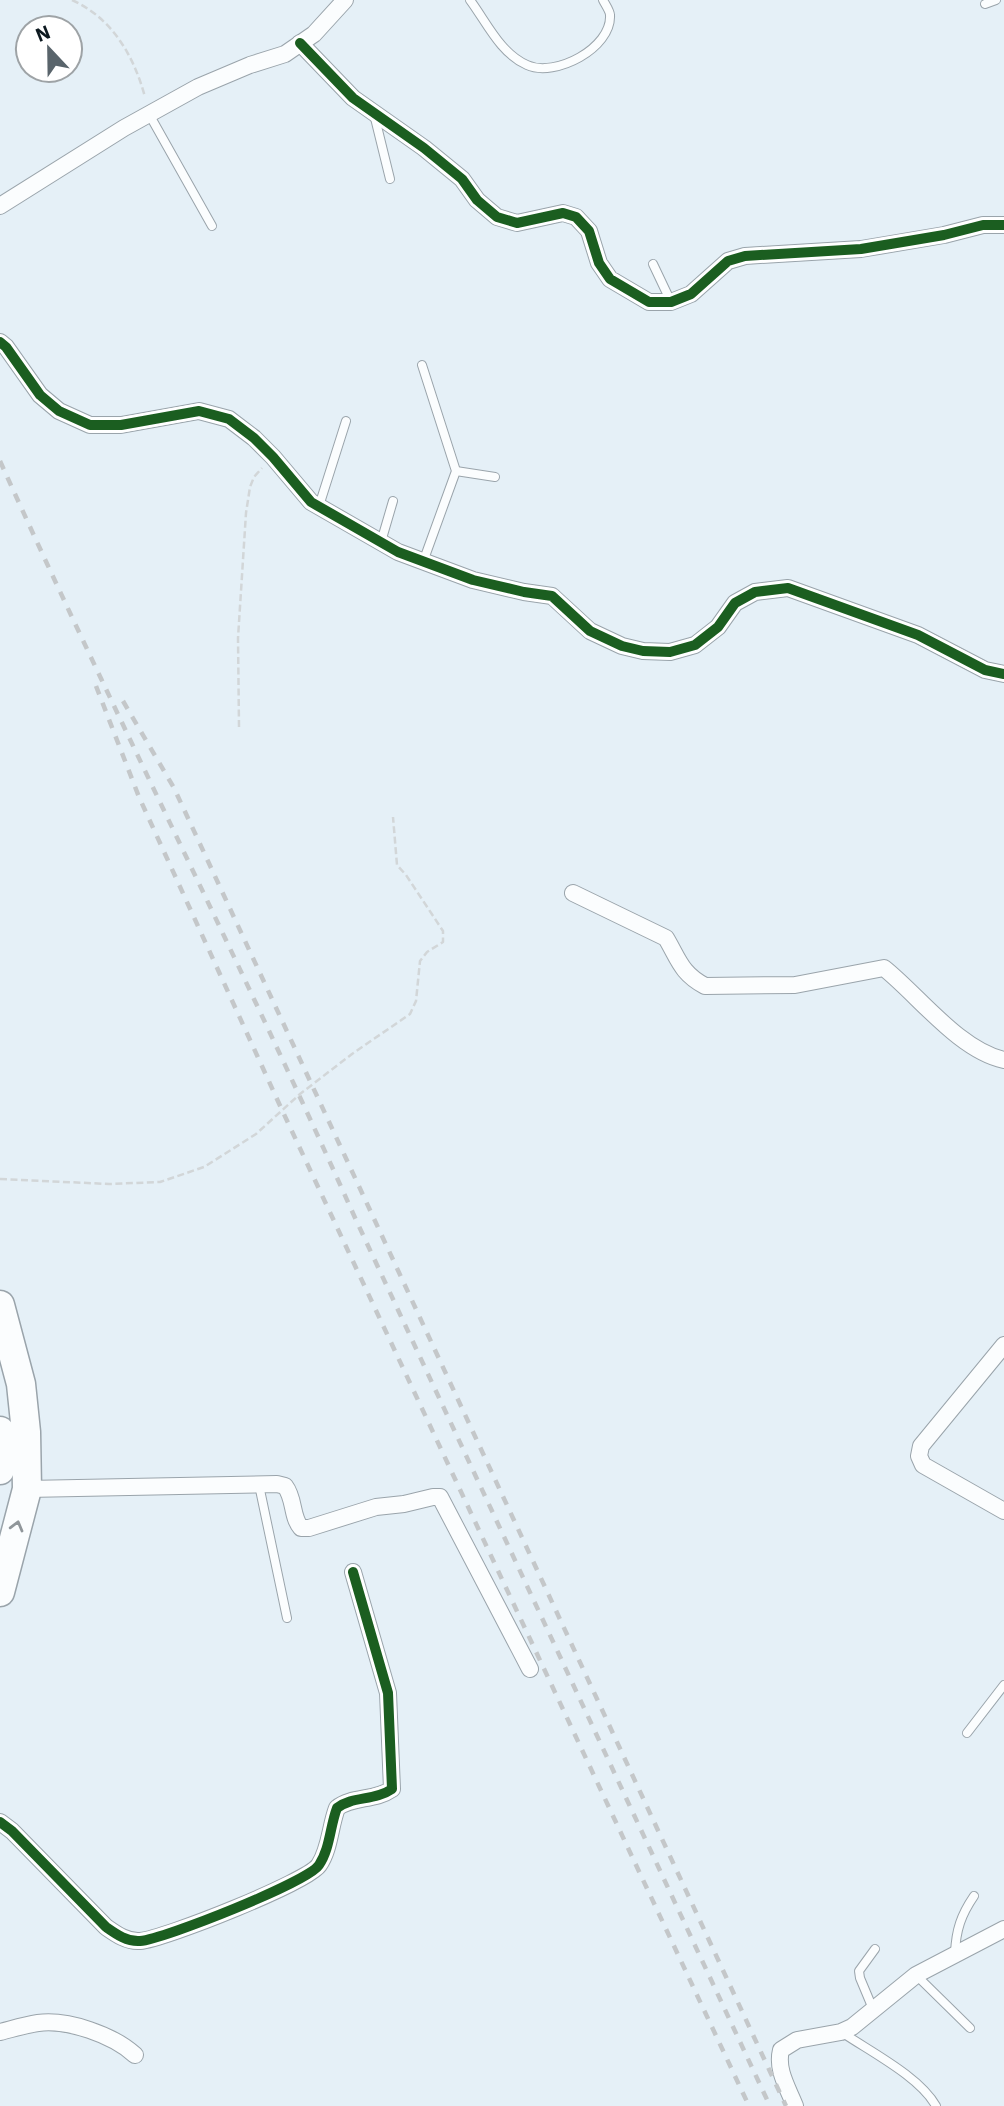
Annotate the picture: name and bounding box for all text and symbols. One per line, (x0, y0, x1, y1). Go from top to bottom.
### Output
north arrow (14, 14, 84, 84)
text: N (32, 20, 54, 47)
one-way arrow (9, 1520, 23, 1532)

